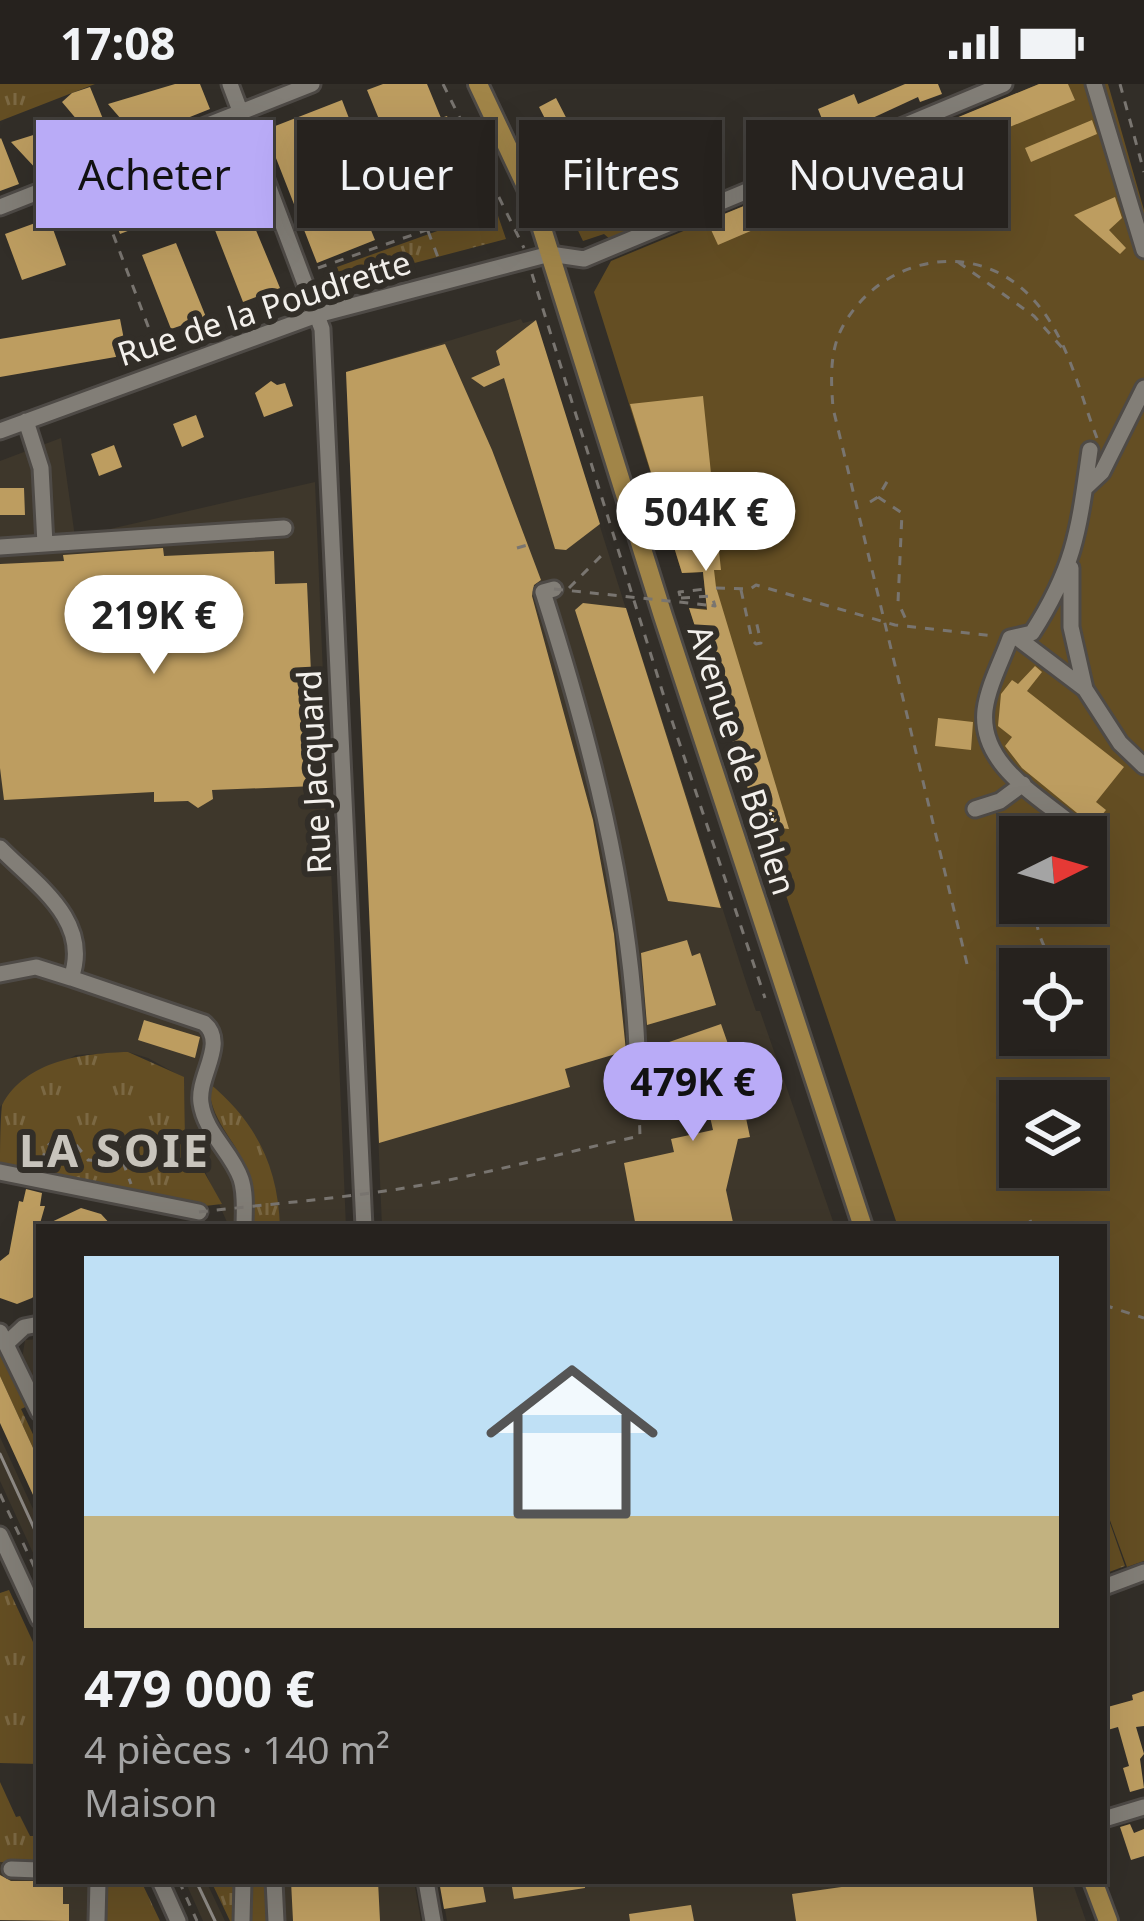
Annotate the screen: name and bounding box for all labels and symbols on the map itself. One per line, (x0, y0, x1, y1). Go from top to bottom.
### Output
street label: Rue de la Poudrette (111, 239, 416, 376)
pin: 504K € (608, 472, 804, 574)
pin: 219K € (56, 575, 252, 677)
street label: Avenue de Böhlen (678, 619, 807, 901)
street label: Rue Jacquard (286, 669, 341, 875)
north arrow (999, 816, 1107, 924)
pin: 479K € (595, 1042, 791, 1144)
district label: LA SOIE (19, 1119, 211, 1180)

